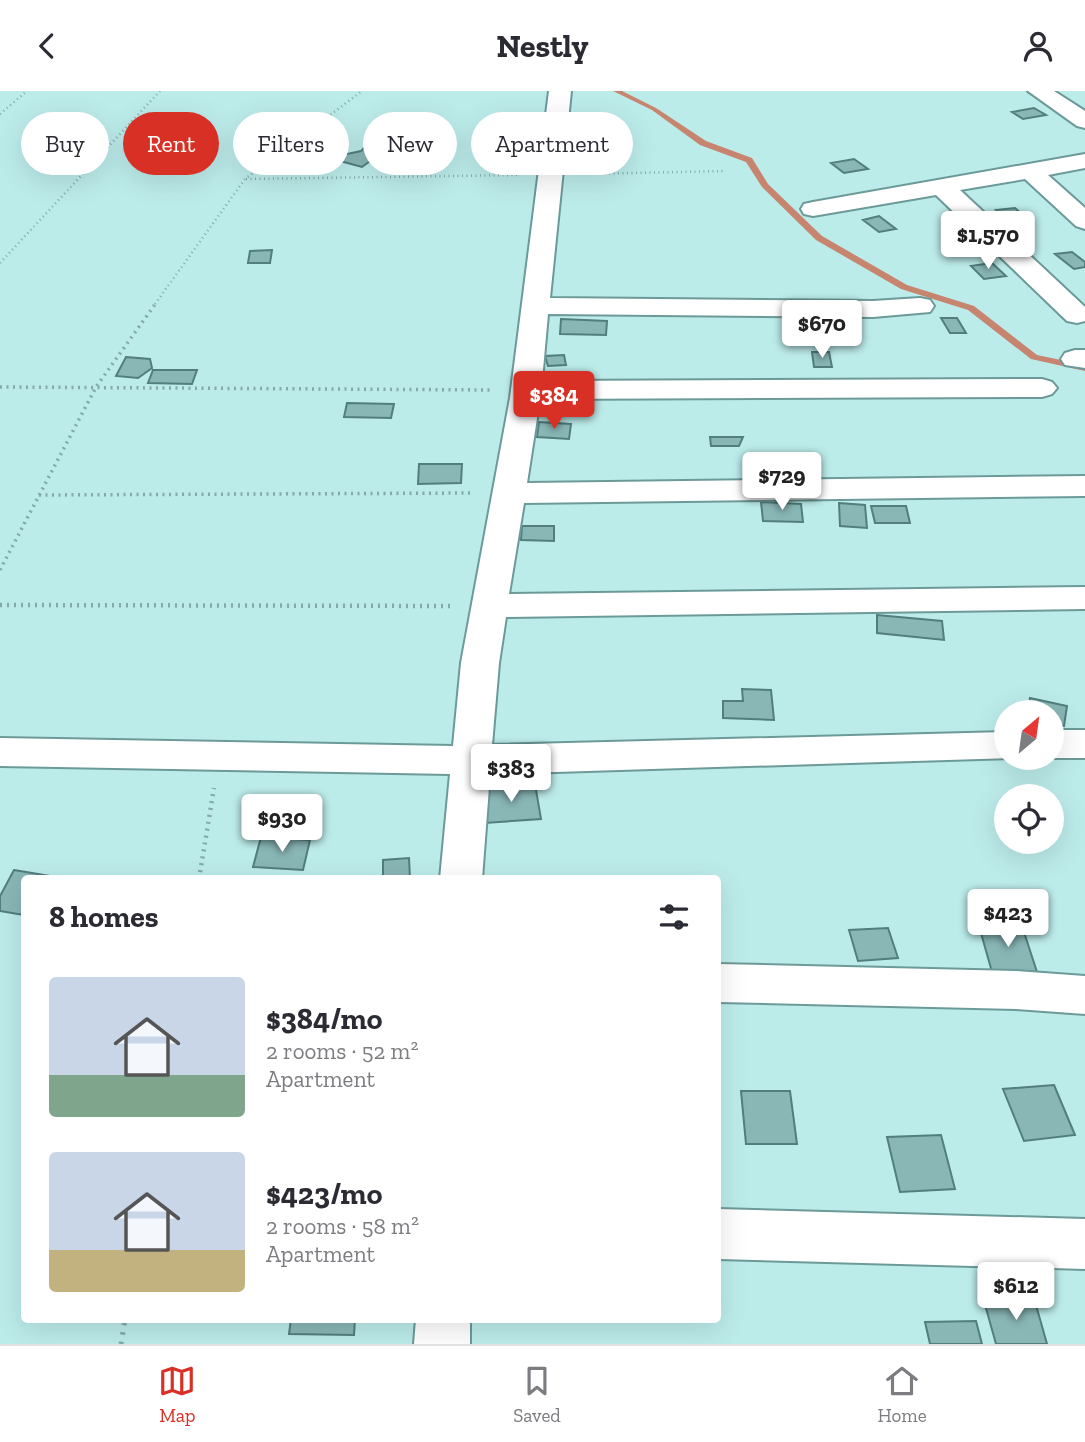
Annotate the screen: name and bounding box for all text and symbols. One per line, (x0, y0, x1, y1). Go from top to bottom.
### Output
icon: back (28, 27, 66, 65)
text: Nestly (496, 27, 589, 65)
icon: person (1019, 27, 1057, 65)
chip: Buy (21, 112, 109, 175)
chip: Rent (123, 112, 219, 175)
chip: Filters (233, 112, 349, 175)
chip: New (363, 112, 457, 175)
chip: Apartment (471, 112, 633, 175)
pin: $1,570 (931, 211, 1045, 271)
text: $1,570 (957, 220, 1019, 248)
pin: $670 (781, 301, 863, 360)
text: $670 (798, 309, 846, 337)
pin: $384 (513, 371, 595, 431)
text: $384 (529, 380, 579, 408)
pin: $729 (741, 453, 823, 512)
text: $729 (758, 461, 806, 489)
north arrow (994, 700, 1064, 770)
map controls (994, 700, 1064, 854)
pin: $383 (470, 745, 552, 804)
text: $383 (487, 753, 535, 781)
button: locate (994, 784, 1064, 854)
pin: $930 (241, 795, 323, 854)
text: $930 (257, 803, 307, 831)
pin: $423 (967, 889, 1049, 949)
icon: filters (655, 898, 693, 936)
text: $423 (983, 898, 1033, 926)
text: 8 homes (49, 899, 158, 935)
text: $384/mo (266, 1001, 382, 1037)
icon: home (105, 1005, 189, 1089)
text: 2 rooms · 52 m² (266, 1037, 418, 1065)
text: Apartment (266, 1065, 375, 1093)
text: $423/mo (266, 1176, 382, 1212)
icon: home (105, 1180, 189, 1264)
text: 2 rooms · 58 m² (266, 1212, 419, 1240)
text: Apartment (266, 1240, 375, 1268)
pin: $612 (975, 1263, 1057, 1322)
text: $612 (993, 1271, 1039, 1299)
tab: Map (158, 1362, 196, 1427)
tab: Saved (513, 1362, 561, 1427)
tab: Home (878, 1362, 927, 1427)

